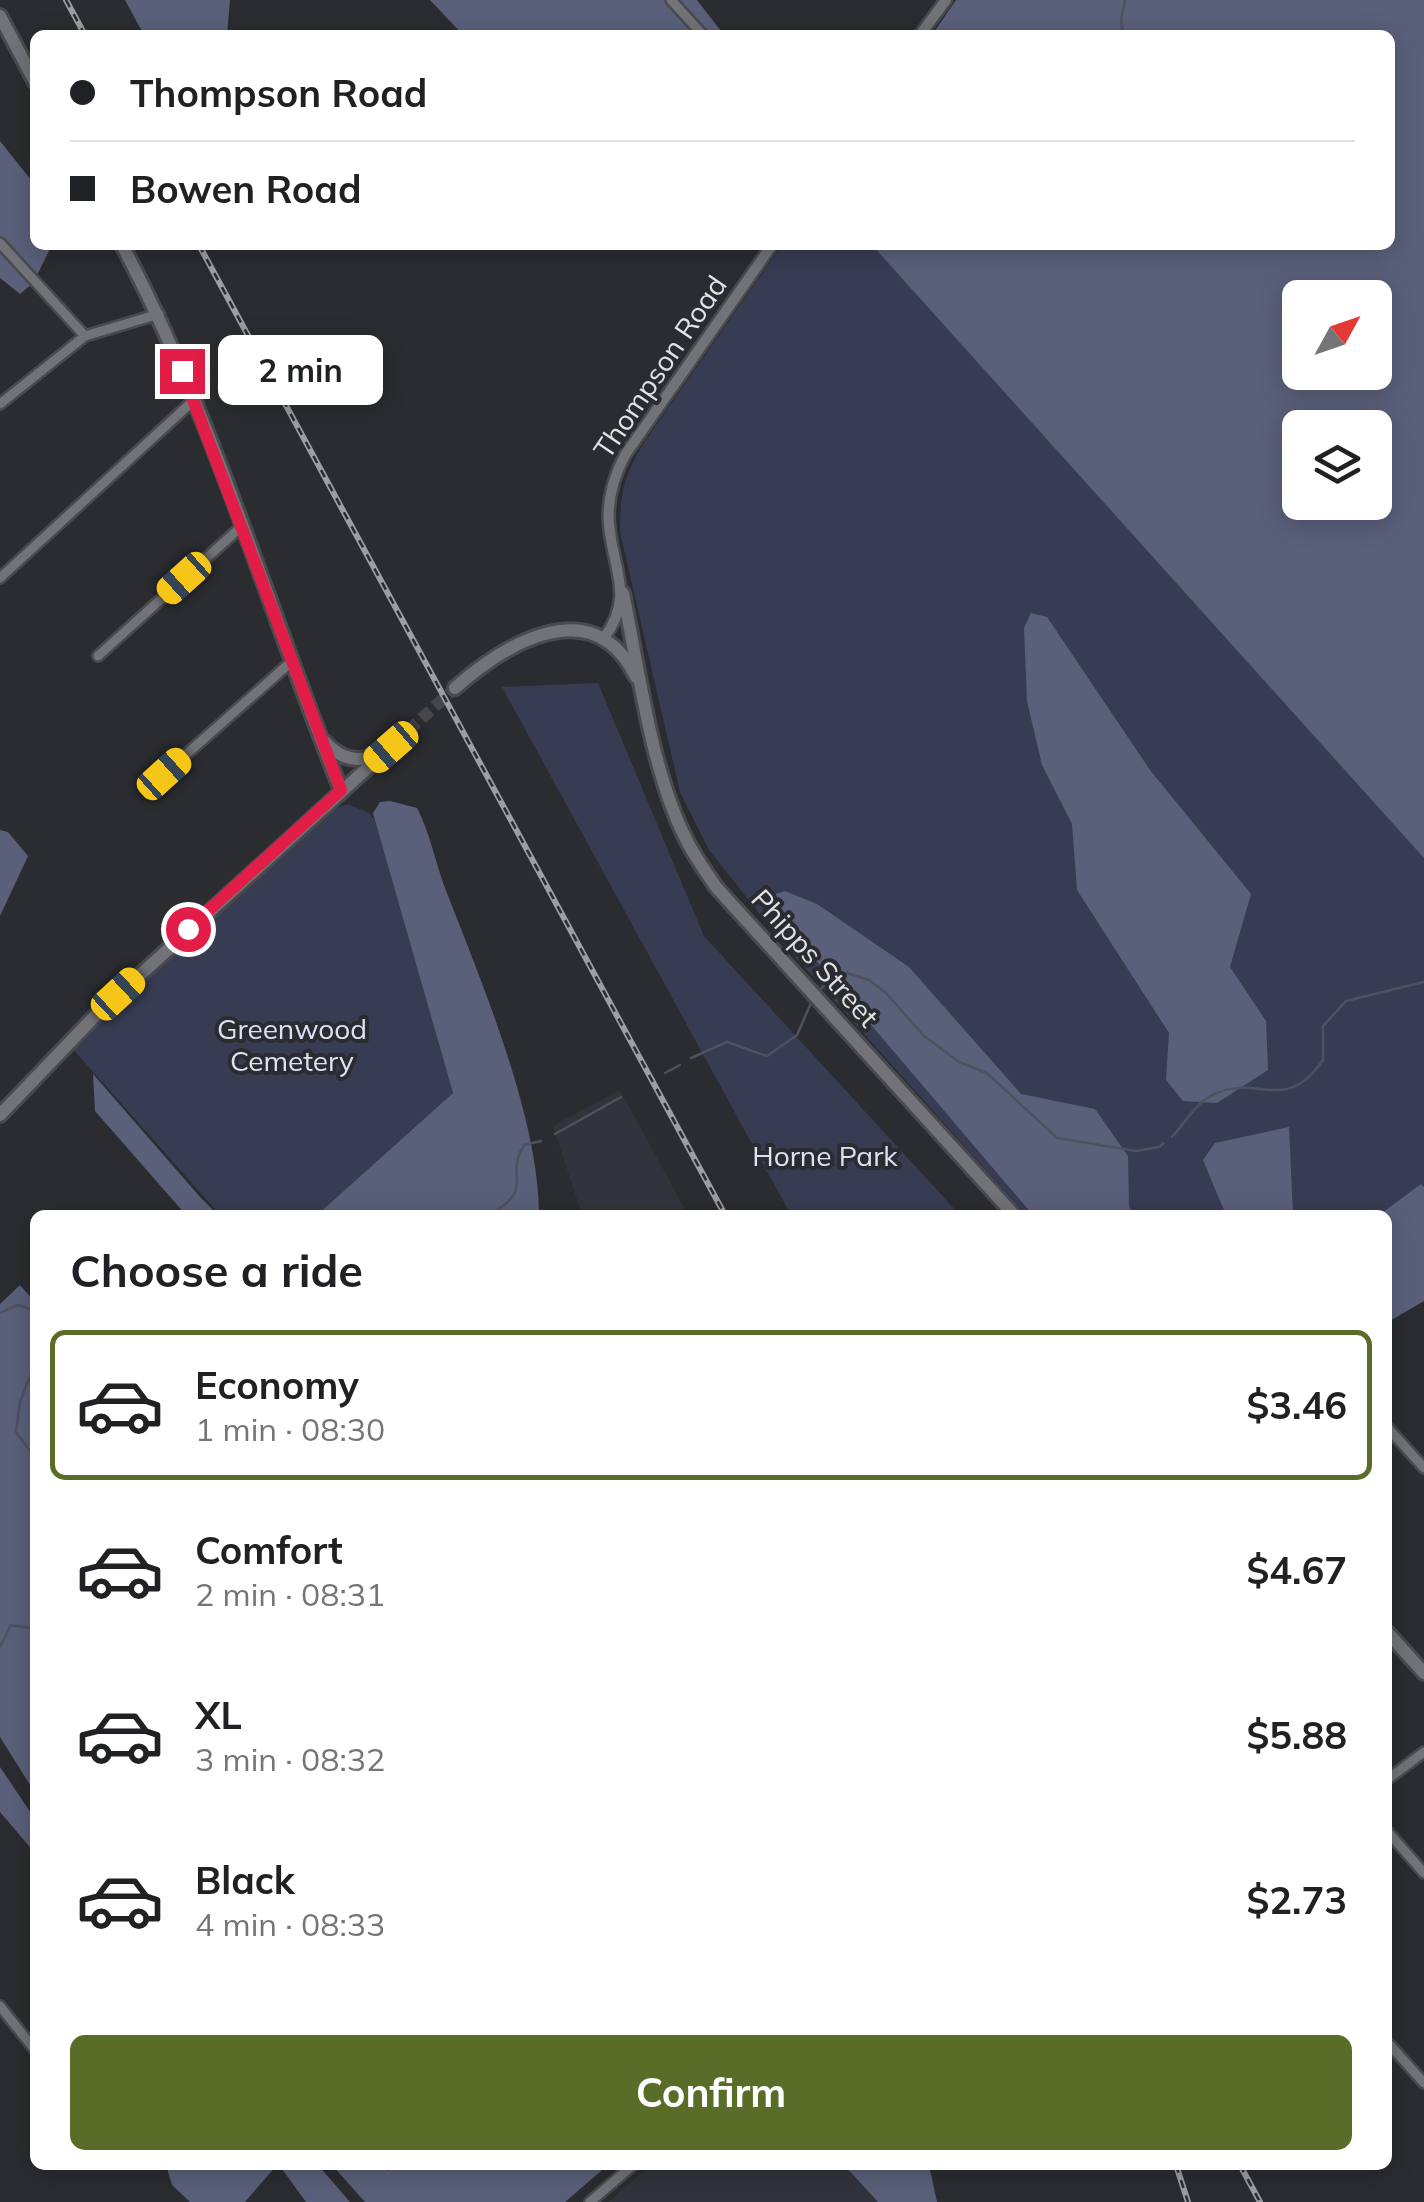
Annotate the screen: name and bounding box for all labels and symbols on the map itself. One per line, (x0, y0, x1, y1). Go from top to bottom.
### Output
street label: Thompson Road (586, 269, 734, 465)
north arrow (1282, 280, 1392, 390)
callout: 2 min (217, 336, 382, 406)
route end (160, 349, 205, 394)
car (152, 547, 216, 609)
car (359, 716, 423, 778)
car (132, 743, 196, 805)
street label: Phipps Street (744, 881, 887, 1034)
route start (166, 907, 211, 952)
car (86, 963, 150, 1025)
park label: Greenwood Cemetery (217, 1011, 367, 1078)
park label: Horne Park (752, 1138, 898, 1173)

